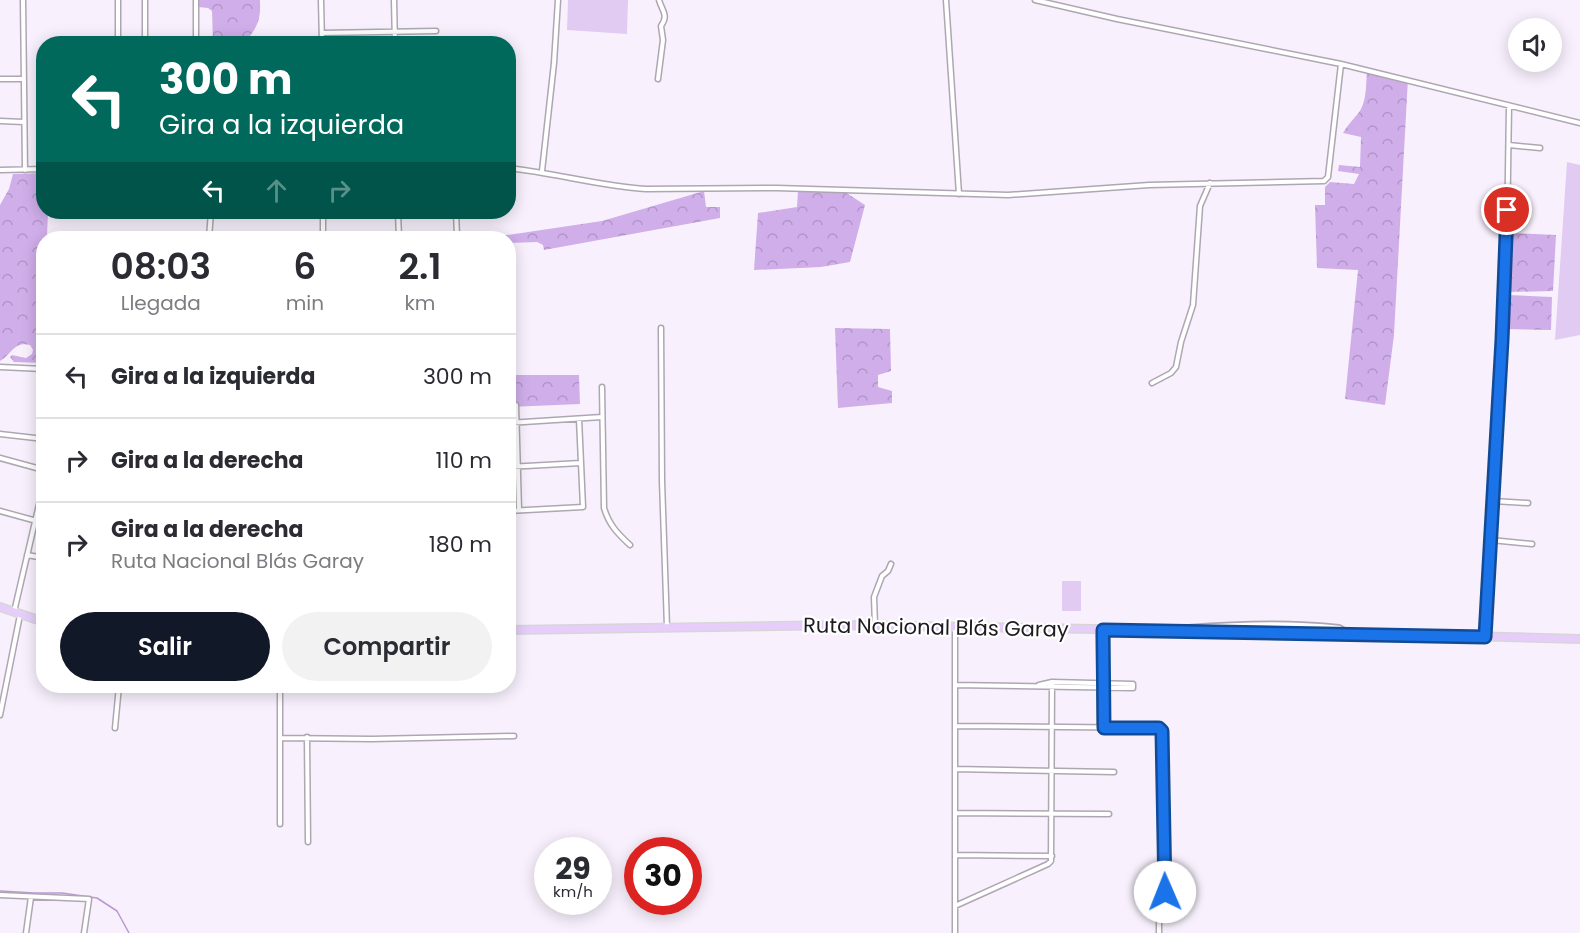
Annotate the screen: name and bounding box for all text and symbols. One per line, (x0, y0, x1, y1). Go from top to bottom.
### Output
map controls (1508, 18, 1562, 72)
button: sound (1508, 18, 1562, 72)
text: 300 m (159, 50, 293, 109)
icon: left (60, 60, 138, 138)
text: Gira a la izquierda (159, 106, 404, 143)
icon: left (197, 174, 230, 207)
icon: ahead (260, 174, 293, 207)
icon: right (323, 174, 356, 207)
pin (1481, 184, 1532, 235)
icon: arrive (1490, 193, 1523, 226)
text: 08:03 (110, 241, 211, 292)
text: 6 (293, 241, 316, 292)
text: 2.1 (398, 241, 442, 292)
text: Llegada (121, 289, 201, 317)
text: min (286, 289, 324, 317)
text: km (405, 289, 435, 317)
icon: left (60, 360, 93, 393)
text: Gira a la izquierda (111, 361, 315, 392)
text: 300 m (423, 361, 492, 392)
icon: right (60, 444, 93, 477)
text: Gira a la derecha (111, 445, 304, 476)
text: 110 m (436, 445, 492, 476)
text: Gira a la derecha (111, 514, 304, 545)
icon: right (60, 528, 93, 561)
text: 180 m (429, 529, 492, 560)
text: Ruta Nacional Blás Garay (111, 547, 364, 575)
street label: Ruta Nacional Blás Garay (803, 610, 1069, 644)
button: Salir (60, 612, 270, 681)
button: Compartir (282, 612, 492, 681)
speed limit sign: 30 (624, 837, 702, 915)
text: 29 (555, 847, 591, 890)
position arrow (1133, 860, 1197, 924)
text: km/h (553, 881, 593, 902)

